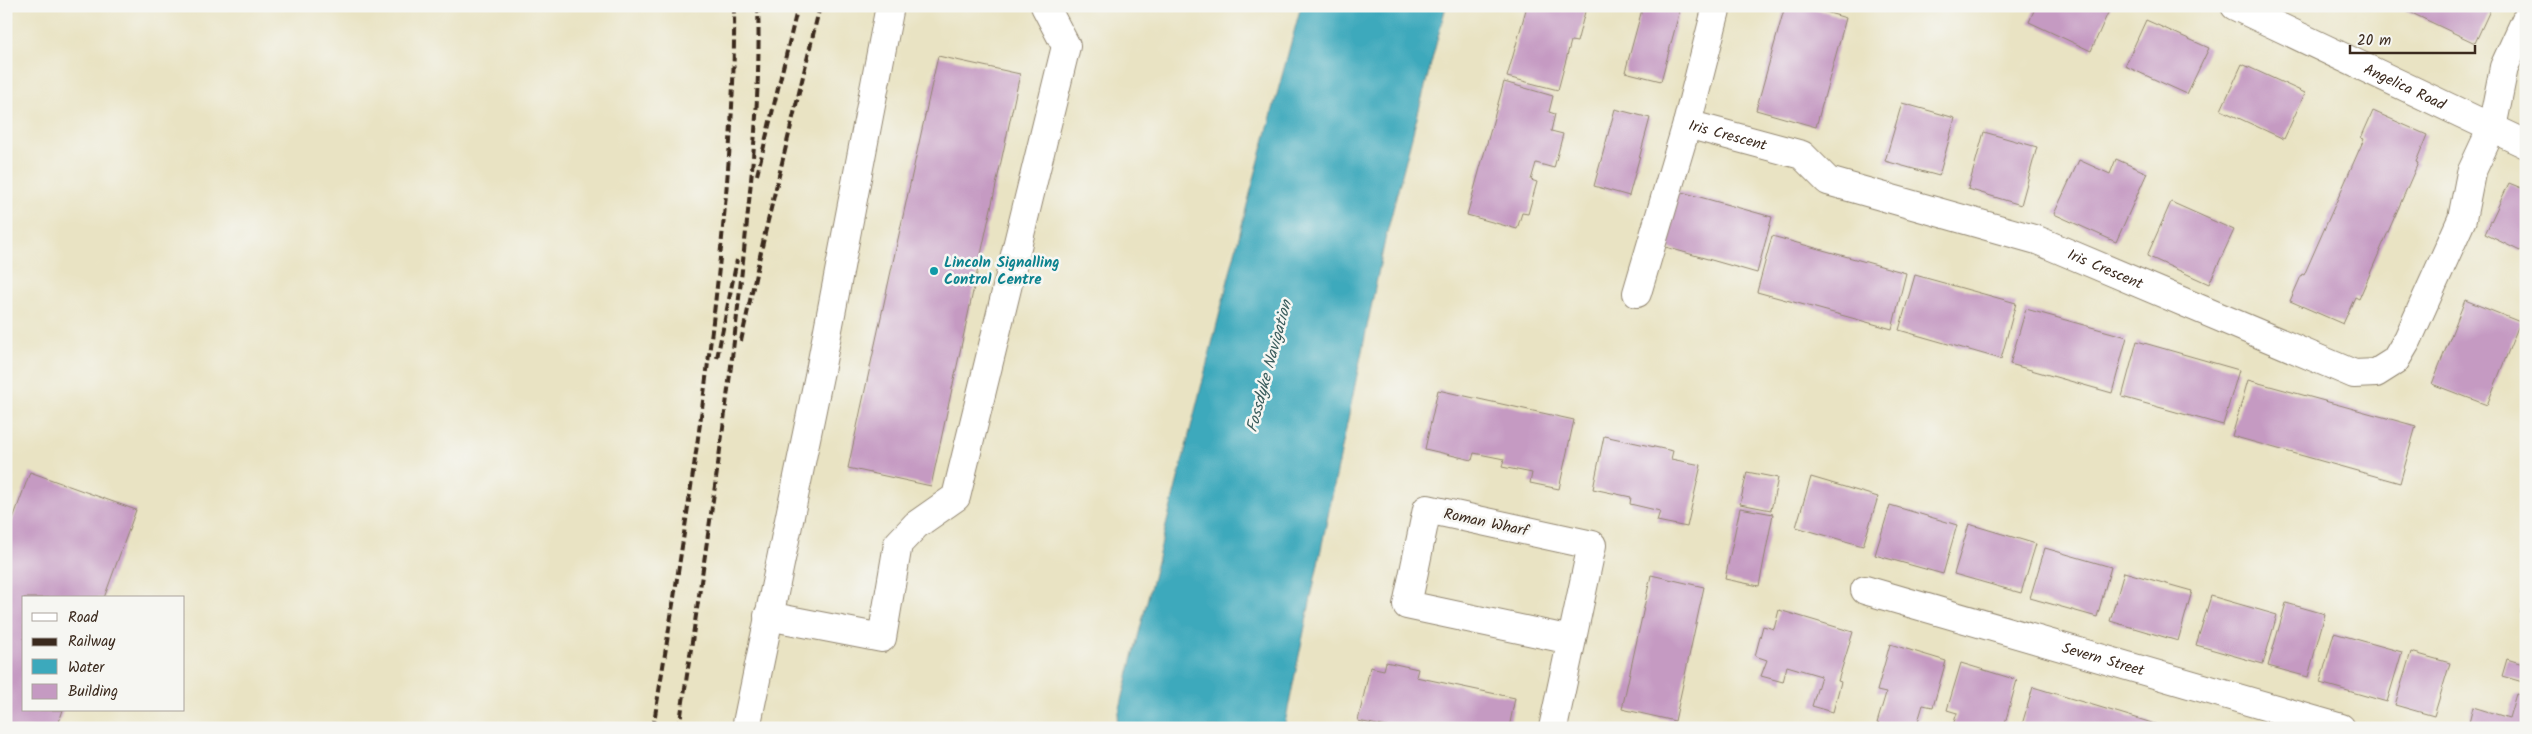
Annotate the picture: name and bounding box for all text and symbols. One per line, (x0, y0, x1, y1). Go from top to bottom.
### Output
scale bar (2350, 22, 2474, 54)
text: 20 m (2357, 29, 2391, 53)
street label: Angelica Road (2359, 58, 2450, 117)
street label: Iris Crescent (1686, 114, 1769, 158)
street label: Iris Crescent (2063, 243, 2147, 297)
place label: Lincoln Signalling Control Centre (944, 251, 1059, 292)
marker: Lincoln Signalling Control Centre (928, 265, 940, 277)
water label: Fossdyke Navigation (1240, 296, 1299, 435)
street label: Roman Wharf (1441, 502, 1532, 544)
legend (22, 596, 185, 712)
text: Road (68, 606, 99, 630)
text: Railway (68, 630, 116, 654)
street label: Severn Street (2059, 637, 2147, 683)
text: Water (68, 656, 105, 680)
text: Building (68, 680, 118, 704)

